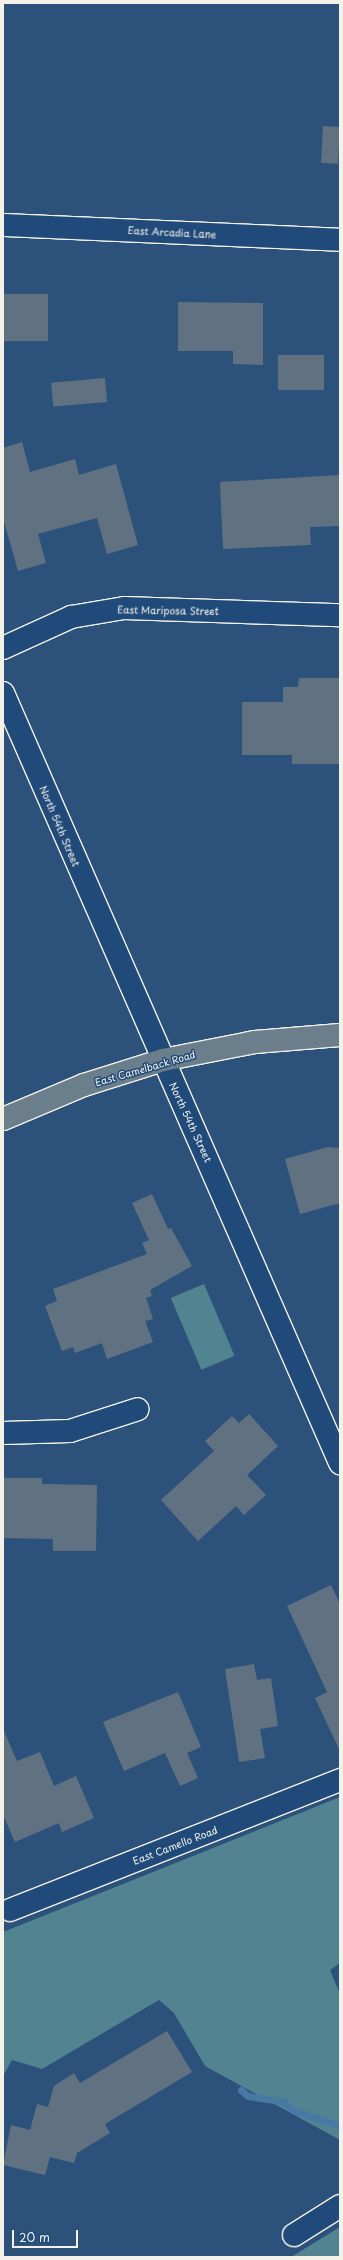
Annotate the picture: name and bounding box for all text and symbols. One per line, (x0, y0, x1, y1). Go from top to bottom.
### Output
street label: East Arcadia Lane (128, 224, 216, 240)
street label: East Mariposa Street (117, 603, 219, 617)
street label: North 54th Street (37, 784, 83, 868)
street label: East Camelback Road (93, 1048, 197, 1088)
street label: North 54th Street (167, 1080, 215, 1164)
street label: East Camello Road (131, 1823, 219, 1867)
scale bar (14, 2222, 80, 2248)
text: 20 m (19, 2228, 50, 2246)

